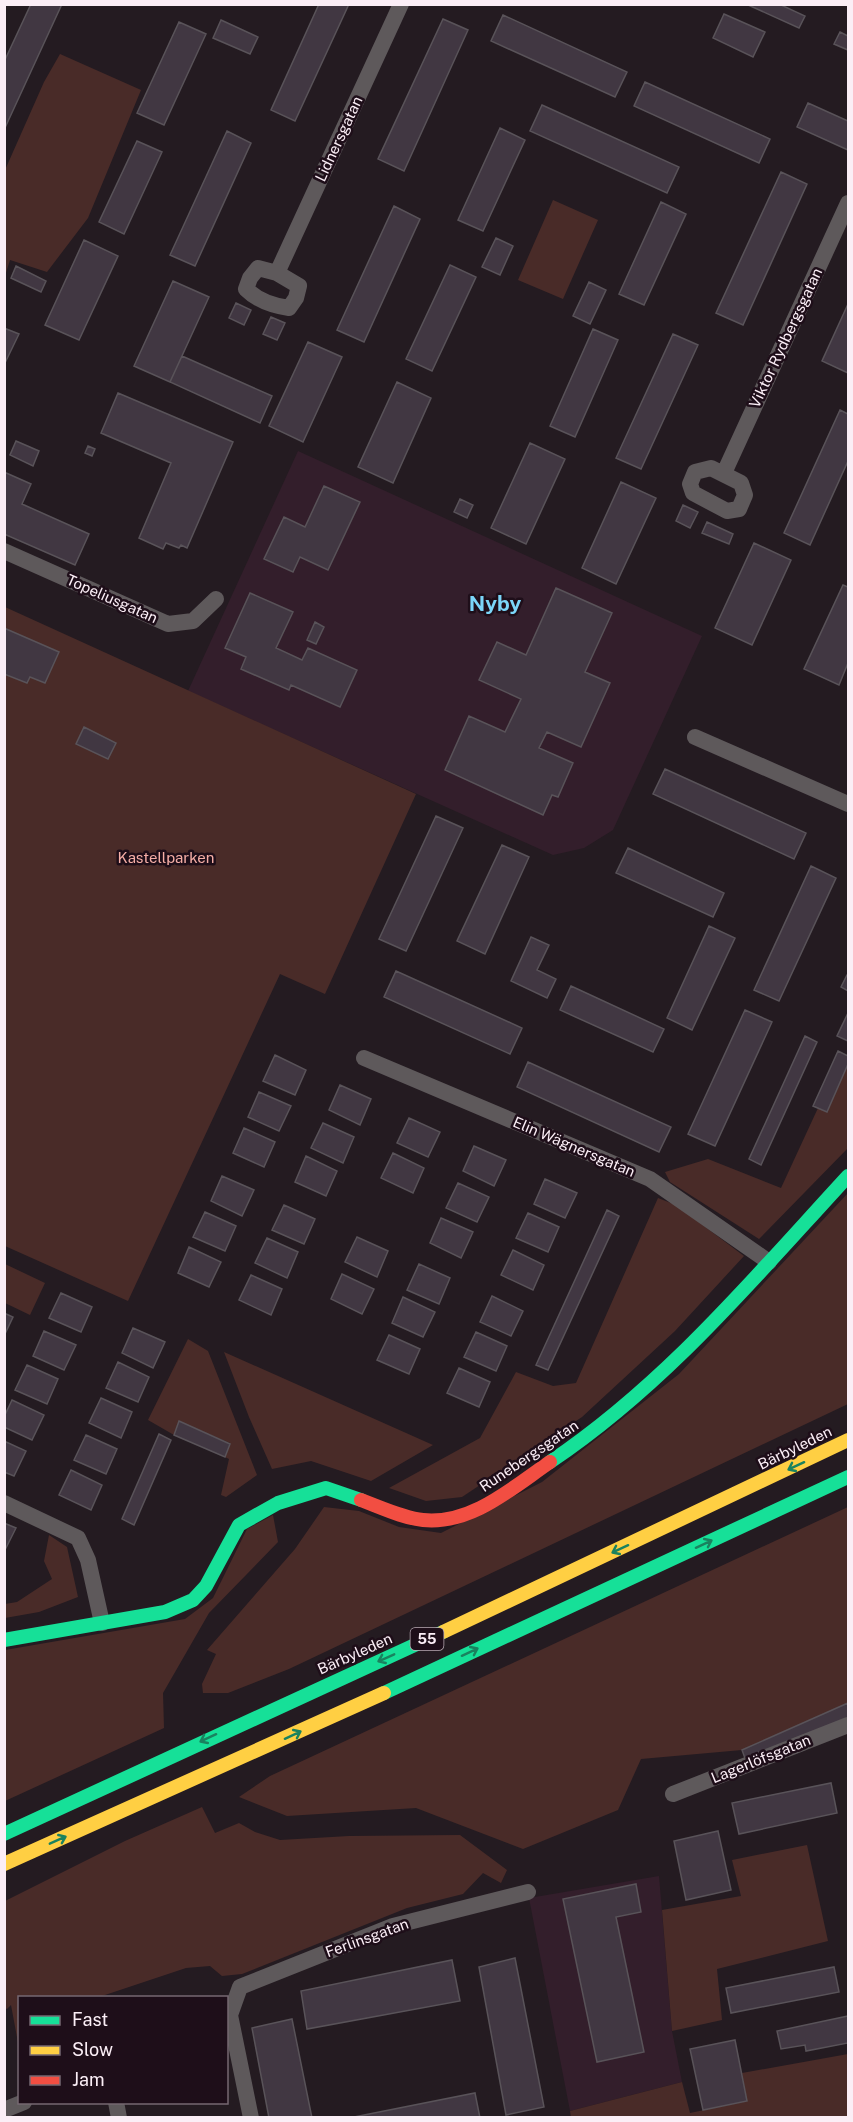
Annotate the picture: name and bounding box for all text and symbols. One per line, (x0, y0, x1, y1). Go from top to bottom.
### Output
street label: Lidnersgatan (311, 94, 366, 184)
street label: Viktor Rydbergsgatan (746, 265, 825, 410)
street label: Topeliusgatan (64, 571, 160, 626)
district label: Nyby (469, 591, 521, 616)
park label: Kastellparken (118, 849, 214, 866)
street label: Elin Wägnersgatan (511, 1113, 638, 1180)
street label: Runebergsgatan (476, 1416, 581, 1495)
street label: Bärbyleden (755, 1422, 834, 1473)
one-way arrow (787, 1460, 805, 1472)
one-way arrow (695, 1537, 713, 1549)
one-way arrow (611, 1544, 629, 1556)
road number: 55 (410, 1628, 444, 1650)
street label: Bärbyleden (315, 1630, 395, 1678)
one-way arrow (461, 1646, 479, 1657)
one-way arrow (377, 1652, 395, 1664)
one-way arrow (284, 1728, 302, 1740)
street label: Lagerlöfsgatan (709, 1731, 813, 1786)
one-way arrow (200, 1733, 218, 1745)
one-way arrow (49, 1834, 67, 1845)
street label: Ferlinsgatan (323, 1915, 411, 1960)
legend (18, 1996, 228, 2104)
text: Fast (72, 2009, 108, 2030)
text: Slow (72, 2039, 113, 2060)
text: Jam (72, 2069, 105, 2090)

